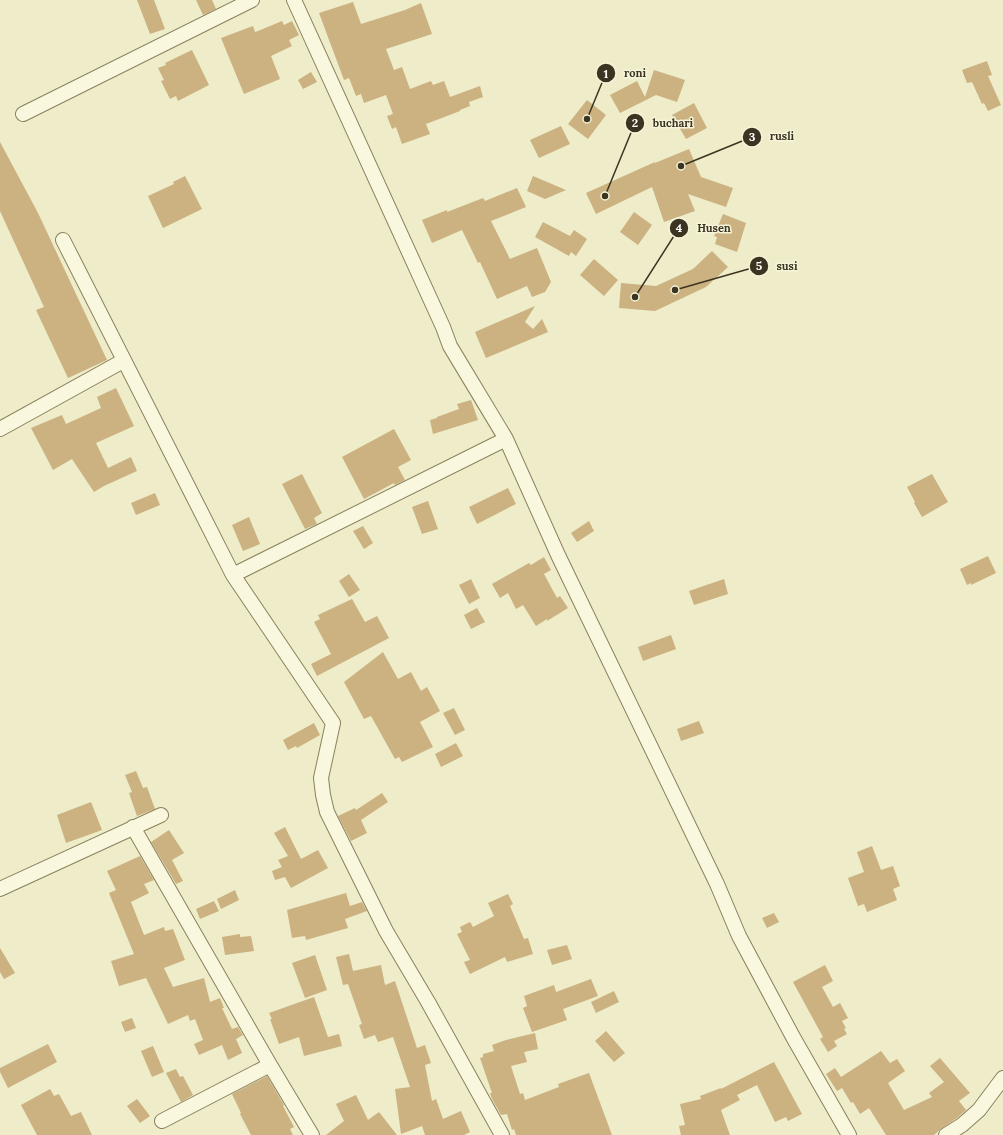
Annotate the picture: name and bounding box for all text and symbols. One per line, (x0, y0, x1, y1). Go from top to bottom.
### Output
callout: roni (596, 62, 654, 85)
text: 1 (604, 66, 609, 81)
text: roni (624, 66, 646, 80)
callout: buchari (625, 112, 702, 135)
text: 2 (632, 115, 638, 130)
text: buchari (652, 116, 694, 130)
callout: rusli (742, 125, 802, 148)
text: 3 (749, 129, 756, 144)
text: rusli (770, 129, 795, 143)
callout: Husen (669, 216, 739, 239)
text: 4 (676, 220, 683, 235)
text: Husen (697, 221, 731, 235)
callout: susi (749, 255, 806, 278)
text: 5 (756, 258, 763, 273)
text: susi (776, 259, 798, 273)

